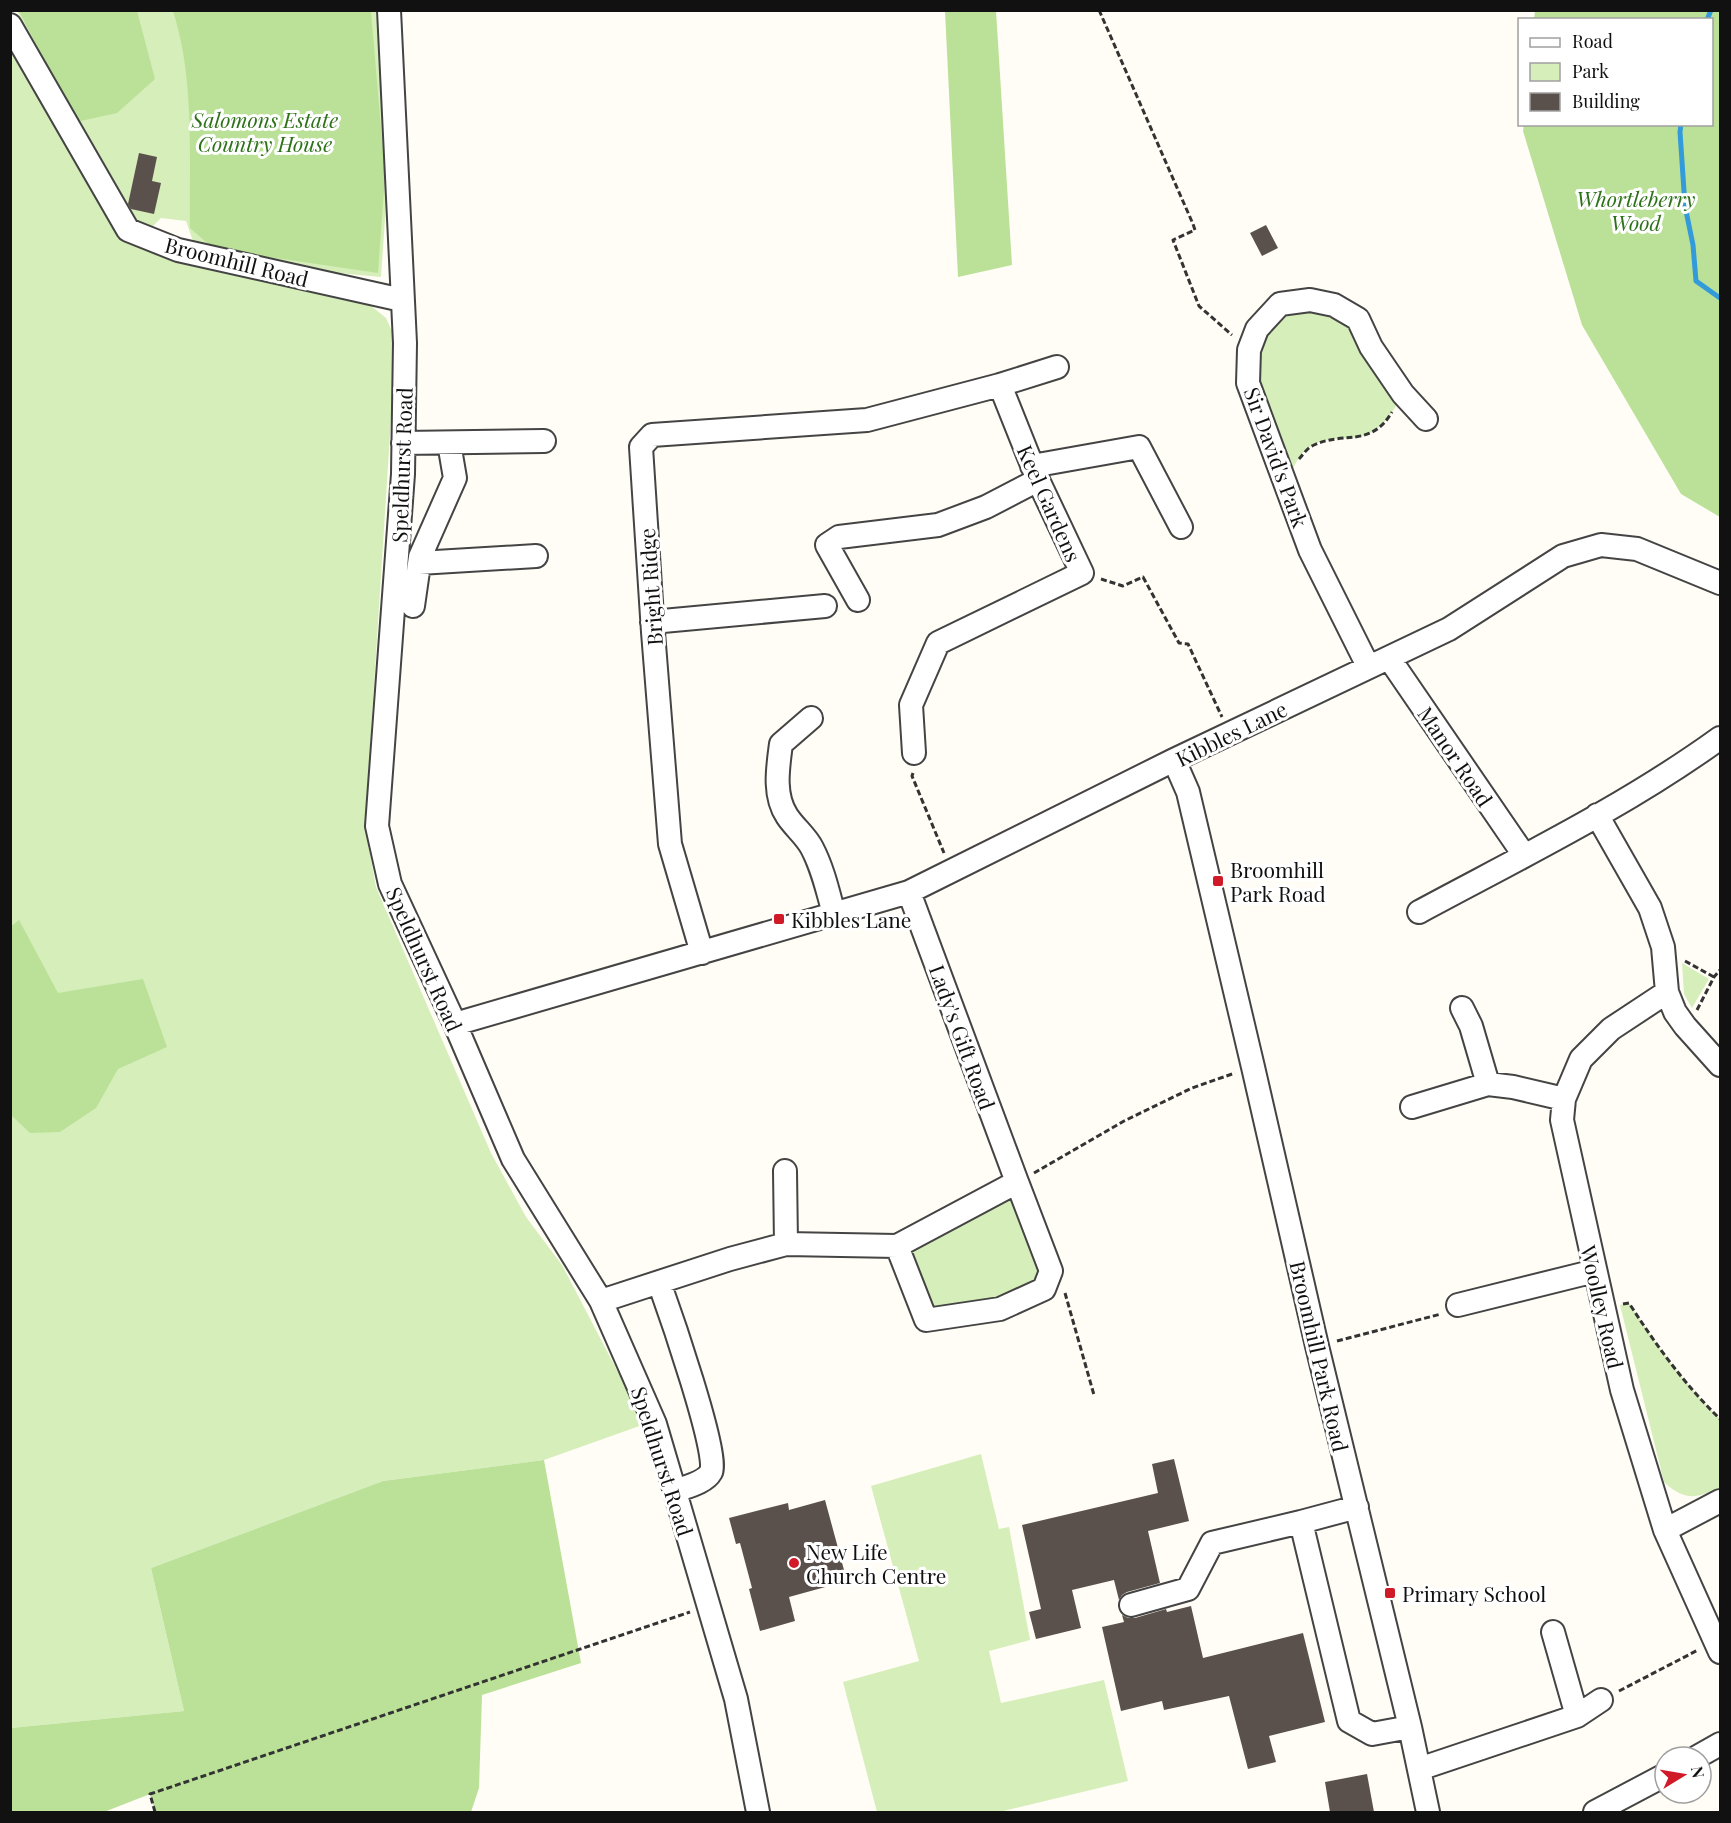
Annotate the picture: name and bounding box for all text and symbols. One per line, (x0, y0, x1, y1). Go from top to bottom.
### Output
legend (1518, 18, 1713, 126)
text: Road (1572, 29, 1613, 53)
text: Park (1572, 59, 1609, 83)
text: Building (1572, 89, 1640, 113)
park label: Salomons Estate Country House (191, 105, 338, 157)
park label: Whortleberry Wood (1577, 184, 1695, 236)
street label: Broomhill Road (162, 230, 312, 292)
street label: Sir David's Park (1239, 383, 1316, 531)
street label: Speldhurst Road (384, 387, 418, 543)
street label: Keel Gardens (1012, 440, 1088, 566)
street label: Bright Ridge (632, 527, 668, 647)
street label: Kibbles Lane (1171, 694, 1291, 772)
street label: Manor Road (1412, 701, 1500, 811)
place label: Broomhill Park Road (1230, 855, 1326, 907)
marker: Broomhill Park Road (1211, 874, 1225, 888)
street label: Speldhurst Road (381, 882, 469, 1036)
place label: Kibbles Lane (791, 905, 911, 933)
marker: Kibbles Lane (772, 912, 786, 926)
street label: Lady's Gift Road (924, 961, 1002, 1113)
street label: Woolley Road (1575, 1242, 1631, 1371)
street label: Broomhill Park Road (1284, 1258, 1356, 1454)
street label: Speldhurst Road (626, 1383, 700, 1539)
place label: New Life Church Centre (806, 1537, 946, 1589)
marker: New Life Church Centre (787, 1556, 801, 1570)
place label: Primary School (1402, 1579, 1546, 1607)
marker: Primary School (1383, 1586, 1397, 1600)
north arrow (1653, 1745, 1713, 1805)
text: N (1687, 1764, 1710, 1780)

